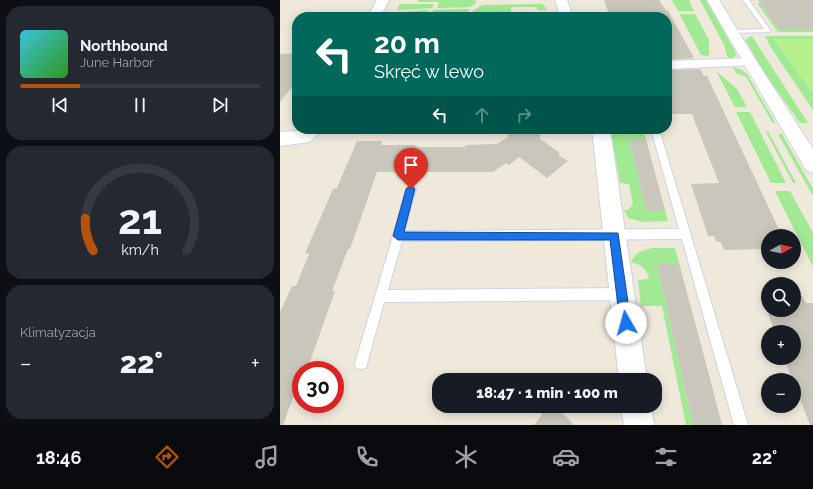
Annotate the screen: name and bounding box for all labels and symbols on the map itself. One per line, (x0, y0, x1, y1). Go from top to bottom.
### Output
pin (394, 148, 428, 189)
north arrow (761, 229, 801, 269)
position arrow (605, 302, 647, 344)
speed limit sign: 30 (292, 361, 344, 413)

